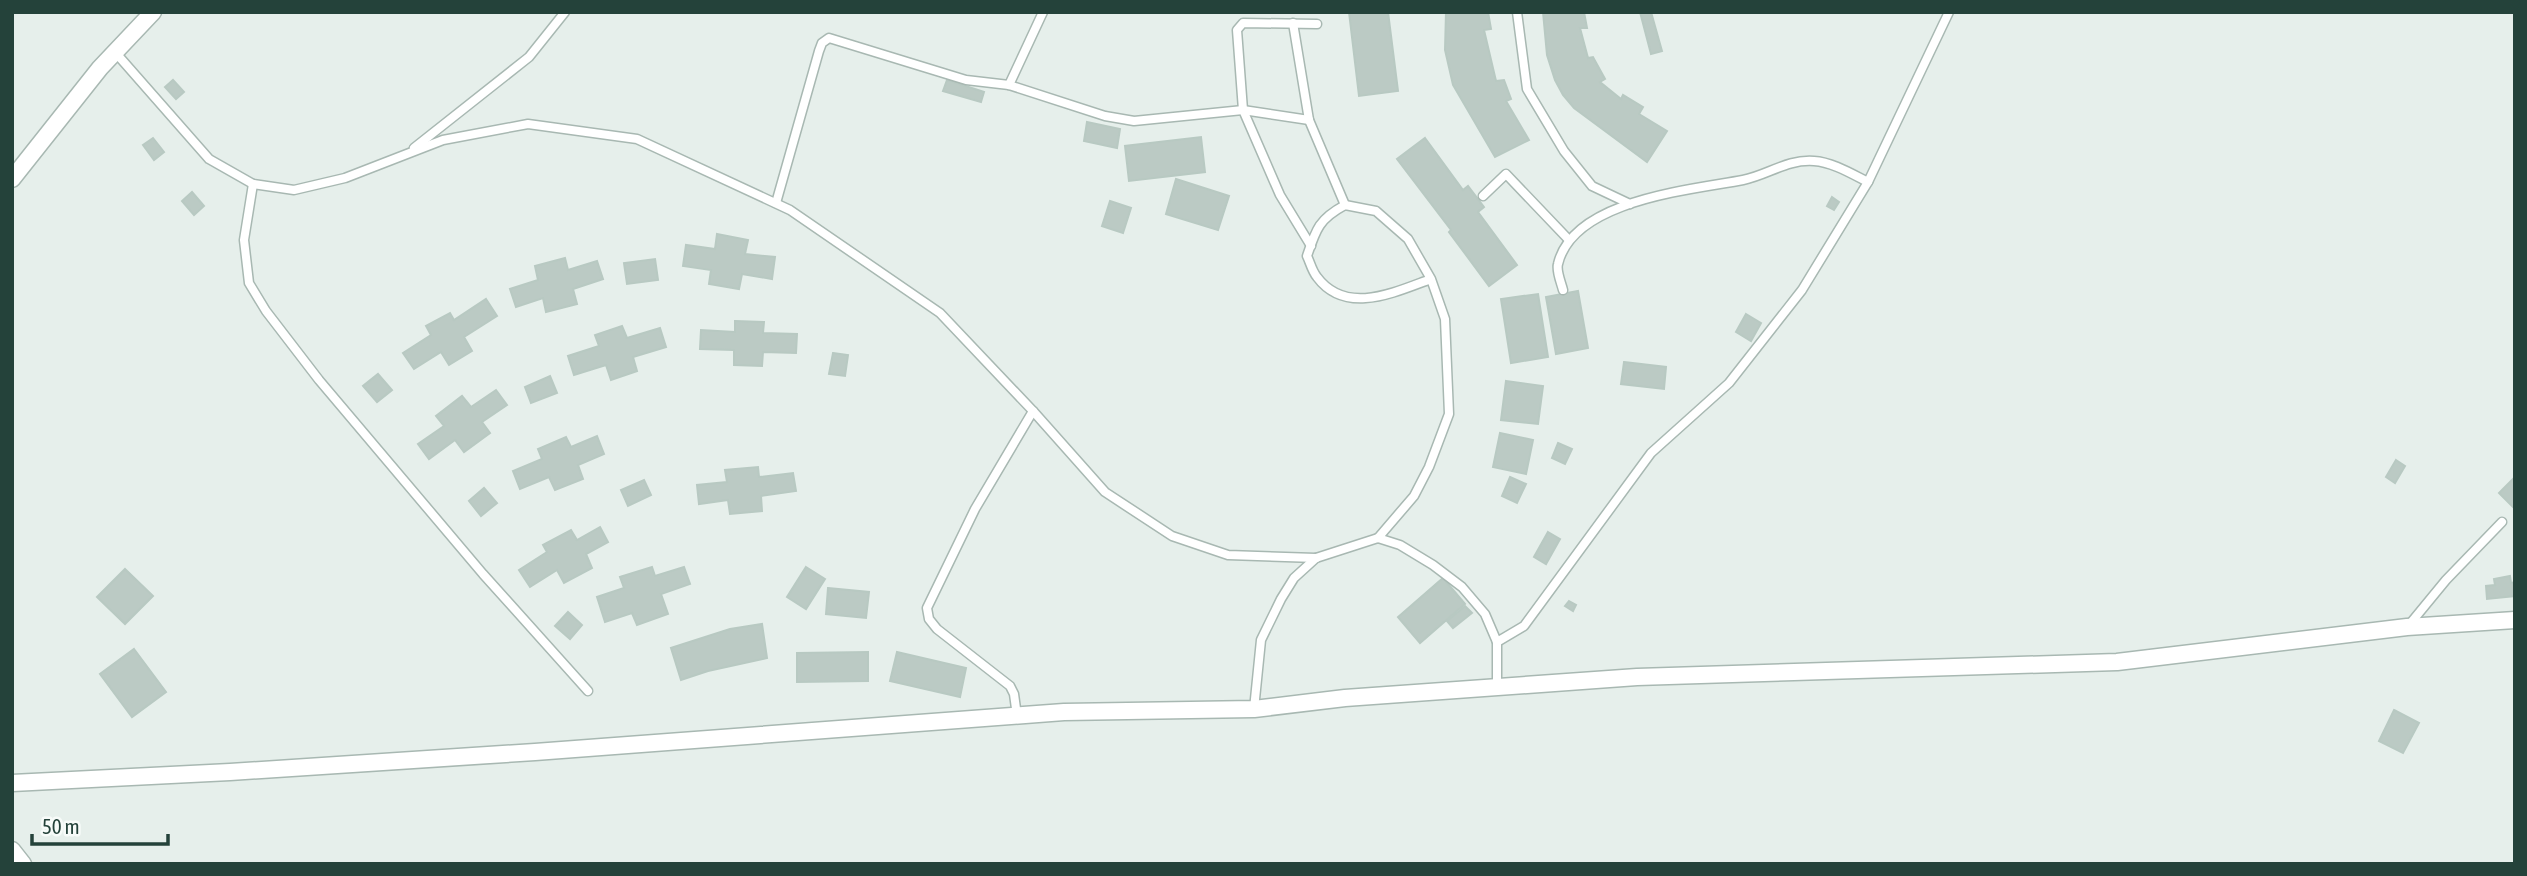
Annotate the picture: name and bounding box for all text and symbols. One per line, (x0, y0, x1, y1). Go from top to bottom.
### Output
scale bar (32, 802, 168, 846)
text: 50 m (42, 814, 80, 838)

